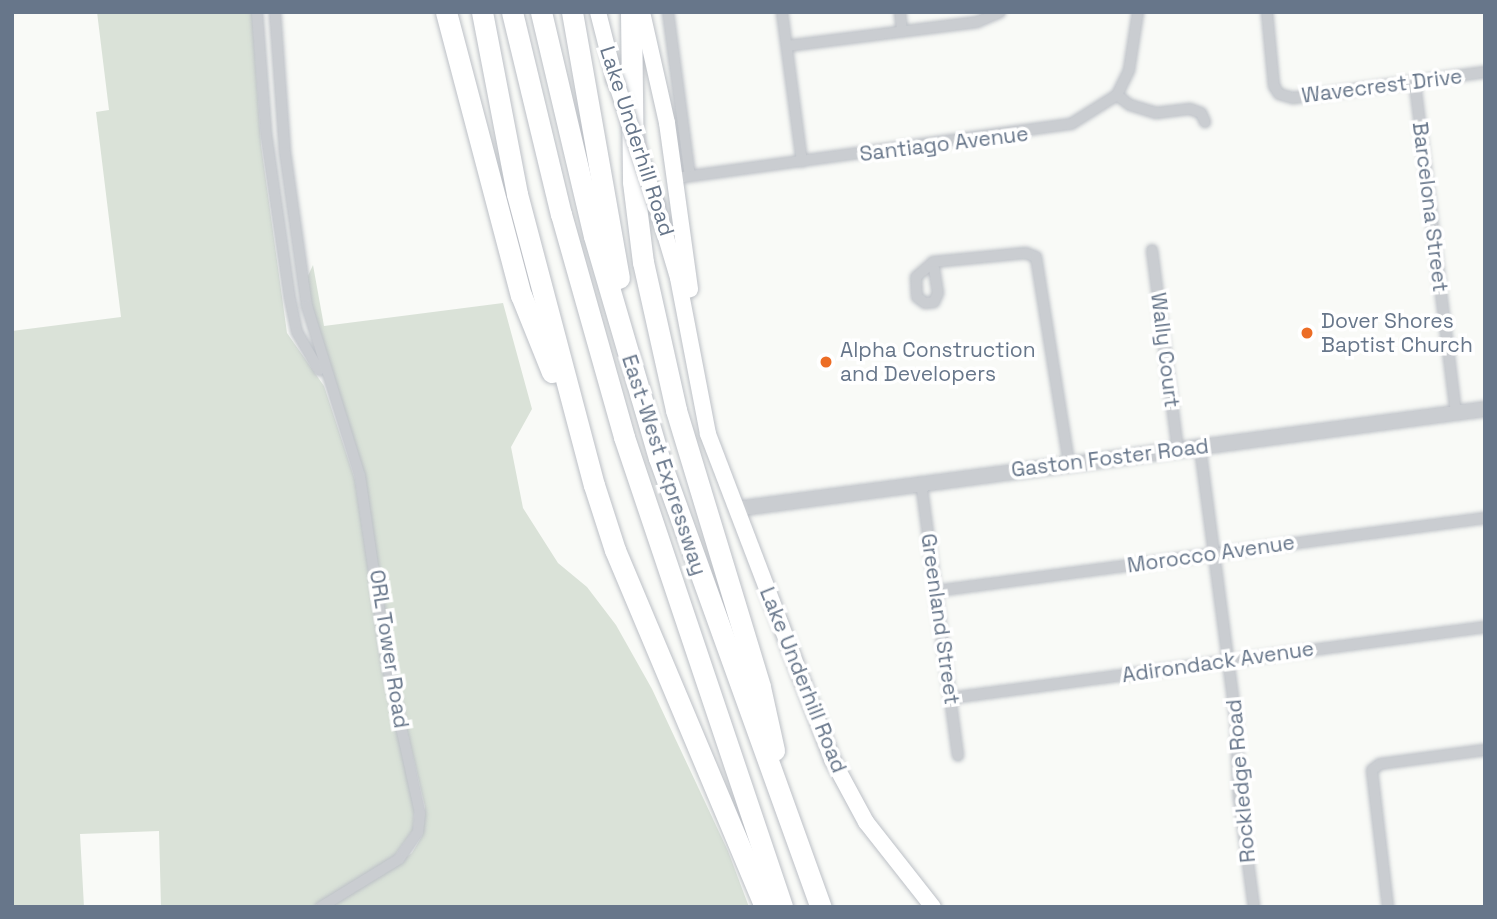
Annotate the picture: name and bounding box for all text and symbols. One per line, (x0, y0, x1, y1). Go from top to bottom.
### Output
street label: Lake Underhill Road (594, 43, 680, 239)
street label: Wavecrest Drive (1300, 64, 1464, 108)
street label: Santiago Avenue (858, 121, 1030, 167)
street label: Barcelona Street (1407, 121, 1453, 293)
street label: Wally Court (1145, 291, 1185, 409)
place label: Dover Shores Baptist Church (1321, 308, 1473, 358)
marker: Dover Shores Baptist Church (1299, 325, 1315, 341)
place label: Alpha Construction and Developers (840, 337, 1036, 387)
street label: East-West Expressway (616, 351, 712, 579)
marker: Alpha Construction and Developers (818, 354, 834, 370)
street label: Gaston Foster Road (1010, 433, 1210, 483)
street label: Morocco Avenue (1125, 530, 1297, 578)
street label: Greenland Street (916, 532, 964, 706)
street label: ORL Tower Road (364, 567, 414, 731)
street label: Lake Underhill Road (754, 583, 852, 777)
street label: Adirondack Avenue (1120, 636, 1316, 688)
street label: Rockledge Road (1221, 698, 1261, 864)

